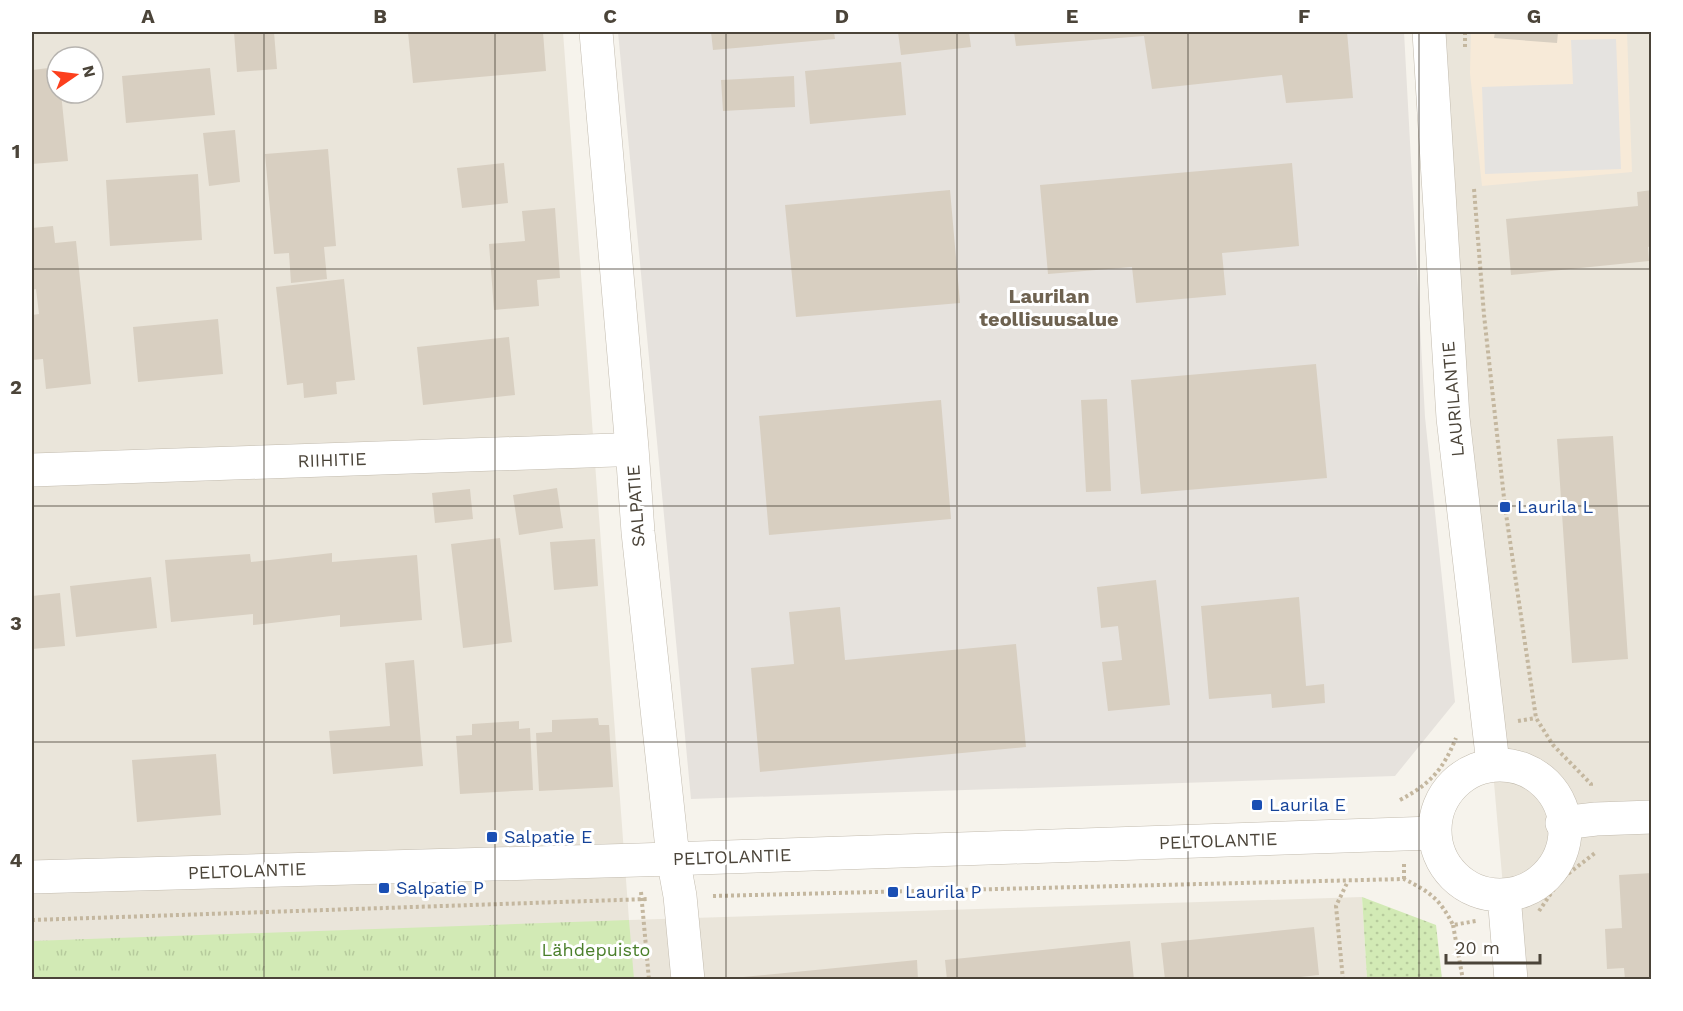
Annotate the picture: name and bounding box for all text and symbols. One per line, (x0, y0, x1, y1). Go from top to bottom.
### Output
text: A (141, 4, 155, 28)
text: B (373, 4, 387, 28)
text: C (603, 4, 617, 28)
text: D (835, 4, 849, 28)
text: E (1066, 4, 1078, 28)
text: F (1298, 4, 1310, 28)
text: G (1527, 4, 1541, 28)
north arrow (45, 45, 105, 105)
text: N (78, 63, 100, 80)
text: 1 (12, 139, 20, 163)
district label: Laurilan teollisuusalue (979, 284, 1119, 331)
street label: LAURILANTIE (1437, 340, 1468, 458)
text: 2 (10, 375, 22, 399)
street label: RIIHITIE (297, 448, 367, 471)
street label: SALPATIE (622, 464, 649, 548)
place label: Laurila L (1517, 496, 1594, 517)
marker: Laurila L (1498, 500, 1512, 514)
text: 3 (10, 611, 22, 635)
place label: Laurila E (1269, 794, 1346, 815)
marker: Laurila E (1250, 798, 1264, 812)
place label: Salpatie E (504, 826, 593, 847)
street label: PELTOLANTIE (1158, 828, 1278, 853)
marker: Salpatie E (485, 830, 499, 844)
street label: PELTOLANTIE (672, 844, 792, 869)
text: 4 (10, 848, 23, 872)
street label: PELTOLANTIE (187, 858, 307, 883)
place label: Salpatie P (396, 877, 484, 898)
marker: Salpatie P (377, 881, 391, 895)
place label: Laurila P (905, 881, 982, 902)
marker: Laurila P (886, 885, 900, 899)
scale bar (1446, 927, 1540, 965)
text: 20 m (1455, 937, 1500, 958)
park label: Lähdepuisto (542, 939, 650, 960)

